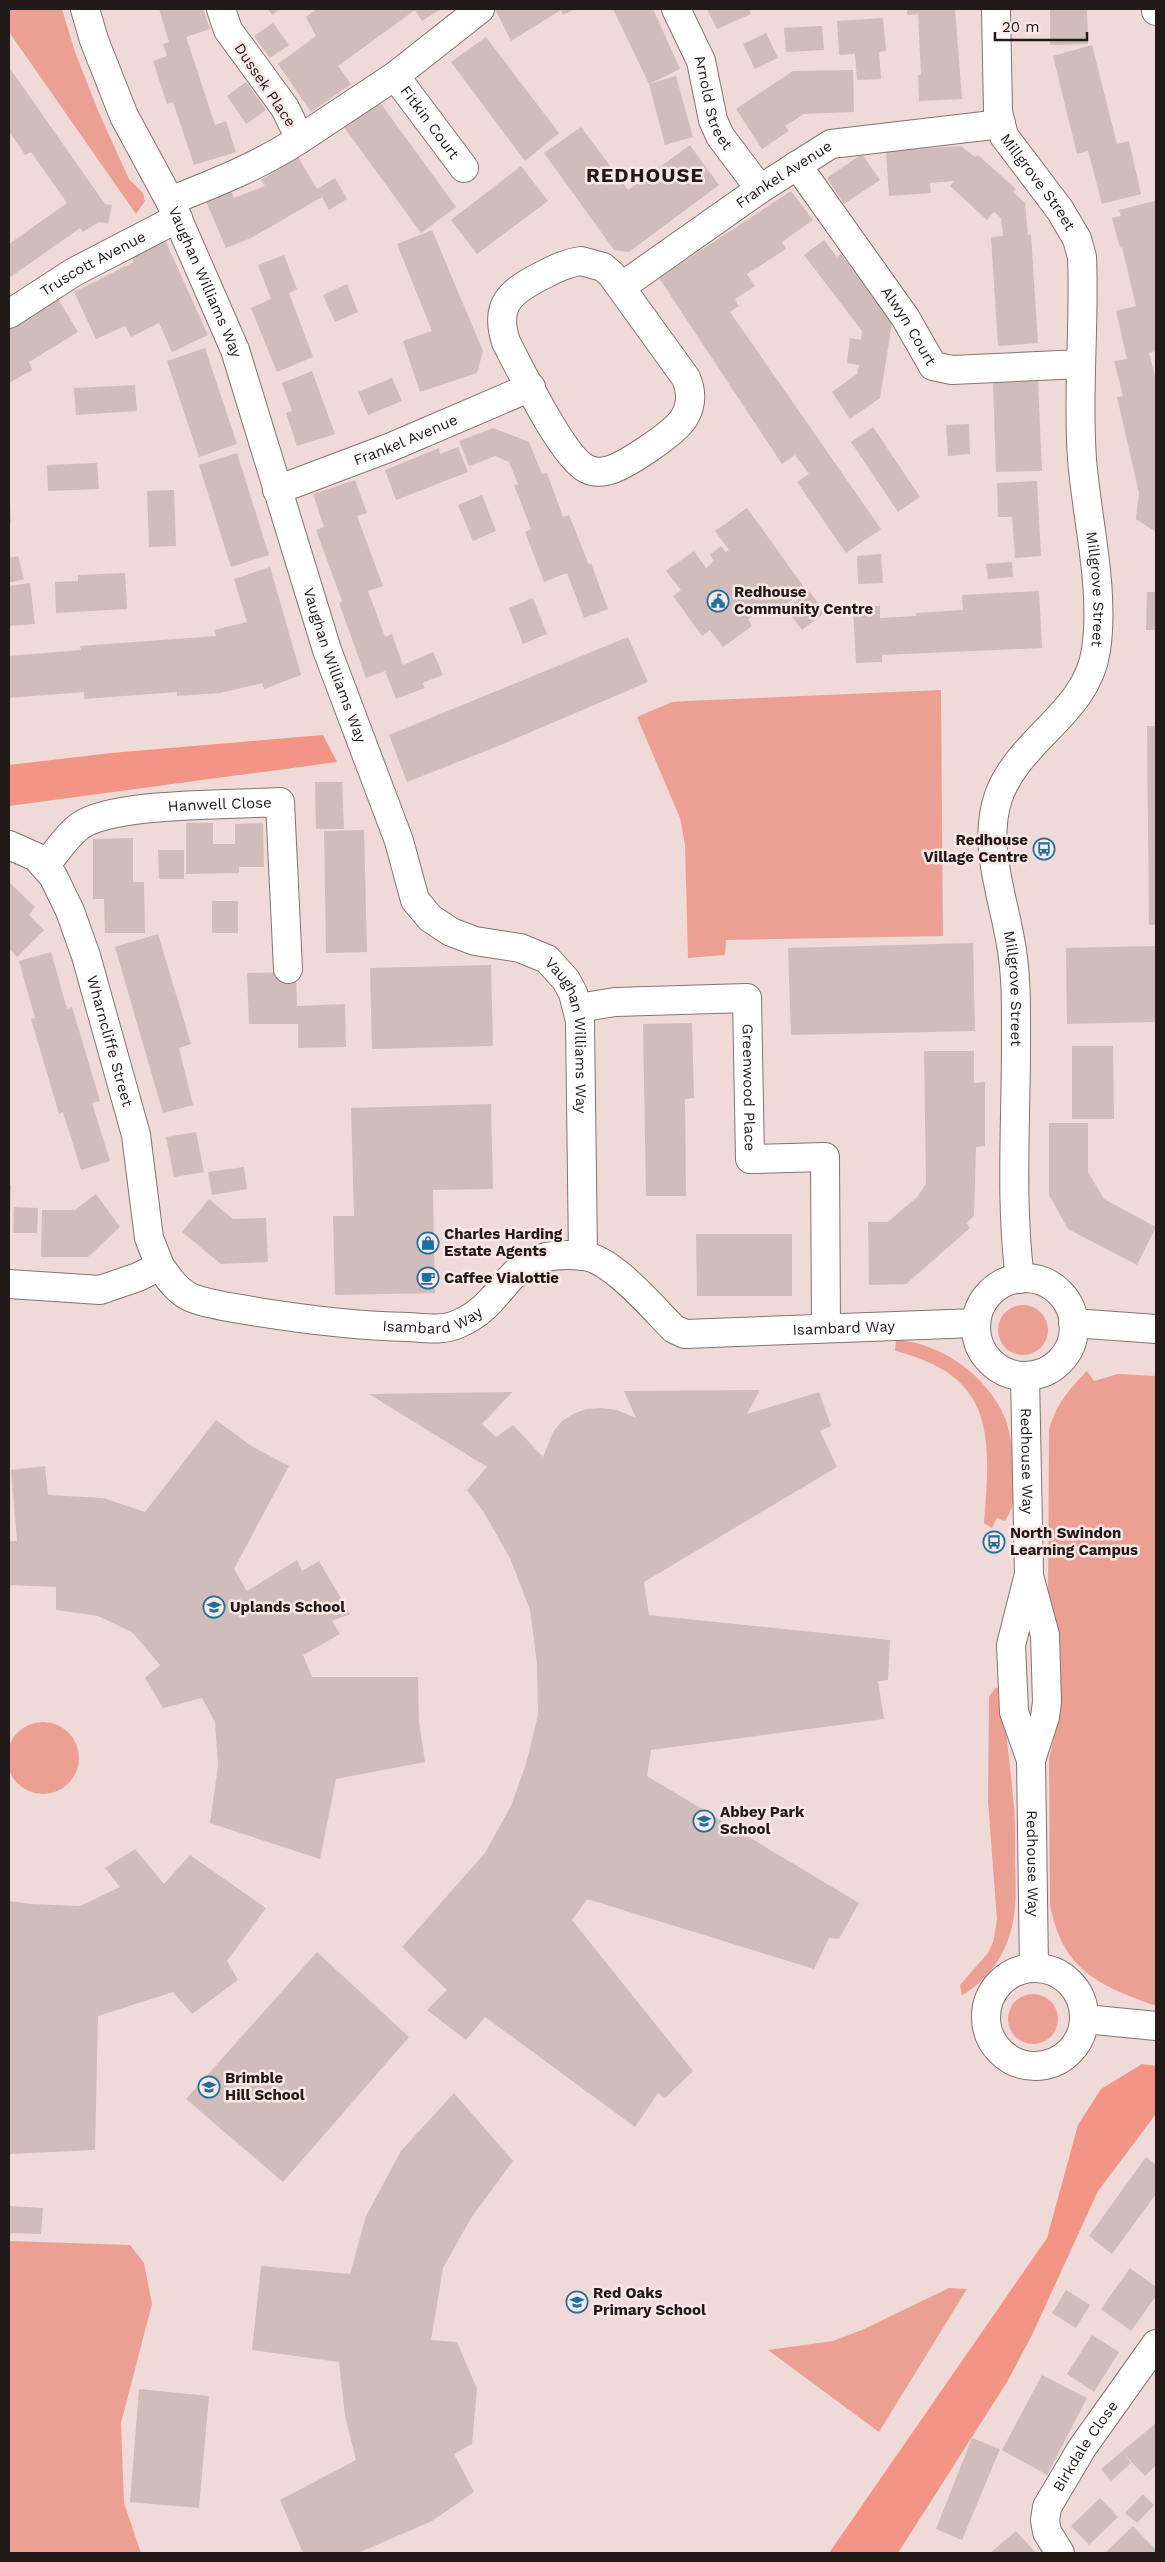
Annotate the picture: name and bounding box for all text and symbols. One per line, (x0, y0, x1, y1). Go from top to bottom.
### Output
scale bar (995, 10, 1088, 42)
text: 20 m (1002, 18, 1040, 36)
street label: Dussek Place (230, 40, 300, 130)
street label: Arnold Street (690, 52, 737, 154)
street label: Fitkin Court (397, 82, 464, 163)
street label: Millgrove Street (996, 130, 1079, 234)
street label: Frankel Avenue (732, 137, 835, 212)
district label: REDHOUSE (586, 163, 704, 187)
street label: Vaughan Williams Way (164, 204, 246, 360)
street label: Truscott Avenue (37, 227, 149, 300)
street label: Alwyn Court (877, 283, 940, 369)
street label: Frankel Avenue (351, 411, 460, 469)
street label: Millgrove Street (1082, 530, 1108, 649)
place label: Redhouse Community Centre (734, 583, 873, 618)
street label: Vaughan Williams Way (299, 586, 370, 746)
public building icon: Redhouse Community Centre (706, 589, 730, 613)
street label: Hanwell Close (167, 793, 272, 816)
place label: Redhouse Village Centre (924, 831, 1028, 866)
bus stop icon: Redhouse Village Centre (1032, 837, 1056, 861)
street label: Millgrove Street (1000, 929, 1025, 1047)
street label: Vaughan Williams Way (541, 954, 590, 1114)
street label: Wharncliffe Street (83, 973, 137, 1109)
street label: Greenwood Place (738, 1024, 759, 1151)
place label: Charles Harding Estate Agents (444, 1225, 563, 1260)
shop icon: Charles Harding Estate Agents (416, 1231, 440, 1255)
cafe icon: Caffee Vialottie (416, 1266, 440, 1290)
place label: Caffee Vialottie (444, 1269, 559, 1287)
street label: Isambard Way (382, 1303, 486, 1338)
street label: Isambard Way (792, 1317, 896, 1339)
street label: Redhouse Way (1017, 1408, 1037, 1515)
place label: North Swindon Learning Campus (1010, 1524, 1138, 1559)
bus stop icon: North Swindon Learning Campus (982, 1530, 1006, 1554)
school or university icon: Uplands School (202, 1595, 226, 1619)
place label: Uplands School (230, 1598, 345, 1616)
place label: Abbey Park School (720, 1803, 805, 1838)
school or university icon: Abbey Park School (692, 1809, 716, 1833)
street label: Redhouse Way (1023, 1810, 1042, 1917)
place label: Brimble Hill School (225, 2069, 305, 2104)
school or university icon: Brimble Hill School (197, 2075, 221, 2099)
place label: Red Oaks Primary School (593, 2284, 706, 2319)
school or university icon: Red Oaks Primary School (565, 2290, 589, 2314)
street label: Birkdale Close (1049, 2397, 1122, 2495)

